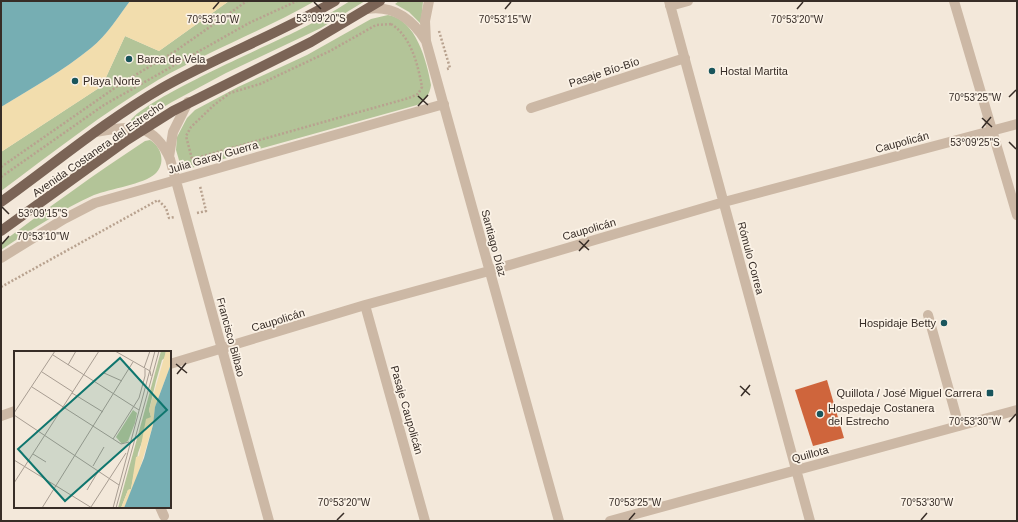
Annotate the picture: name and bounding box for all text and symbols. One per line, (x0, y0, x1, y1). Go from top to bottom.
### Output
text: 53°09'20"S (296, 13, 346, 24)
text: 70°53'10"W (187, 14, 240, 25)
text: 70°53'15"W (479, 14, 532, 25)
text: 70°53'20"W (771, 14, 824, 25)
place label: Barca de Vela (137, 53, 206, 65)
marker: Barca de Vela (124, 54, 134, 64)
street label: Pasaje Bío-Bío (567, 55, 641, 89)
place label: Hostal Martita (720, 65, 789, 77)
marker: Hostal Martita (707, 66, 717, 76)
place label: Playa Norte (83, 75, 140, 87)
marker: Playa Norte (70, 76, 80, 86)
text: 70°53'25"W (949, 92, 1002, 103)
street label: Avenida Costanera del Estrecho (30, 99, 166, 199)
street label: Caupolicán (874, 129, 930, 155)
text: 53°09'25"S (950, 137, 1000, 148)
street label: Julia Garay Guerra (167, 138, 260, 176)
text: 53°09'15"S (18, 208, 68, 219)
street label: Santiago Díaz (479, 208, 509, 278)
street label: Caupolicán (561, 216, 617, 242)
street label: Rómulo Correa (736, 220, 767, 296)
text: 70°53'10"W (17, 231, 70, 242)
street label: Francisco Bilbao (215, 296, 247, 378)
street label: Caupolicán (250, 306, 306, 334)
place label: Hospidaje Betty (859, 317, 936, 329)
marker: Hospidaje Betty (939, 318, 949, 328)
inset map (14, 351, 171, 508)
street label: Pasaje Caupolicán (389, 364, 425, 456)
place label: Quillota / José Miguel Carrera (836, 387, 983, 399)
marker: Quillota / José Miguel Carrera (985, 388, 995, 398)
place label: Hospedaje Costanera del Estrecho (828, 402, 935, 427)
marker: Hospedaje Costanera del Estrecho (815, 409, 825, 419)
text: 70°53'30"W (949, 416, 1002, 427)
street label: Quillota (790, 443, 830, 465)
text: 70°53'20"W (318, 497, 371, 508)
text: 70°53'25"W (609, 497, 662, 508)
text: 70°53'30"W (901, 497, 954, 508)

